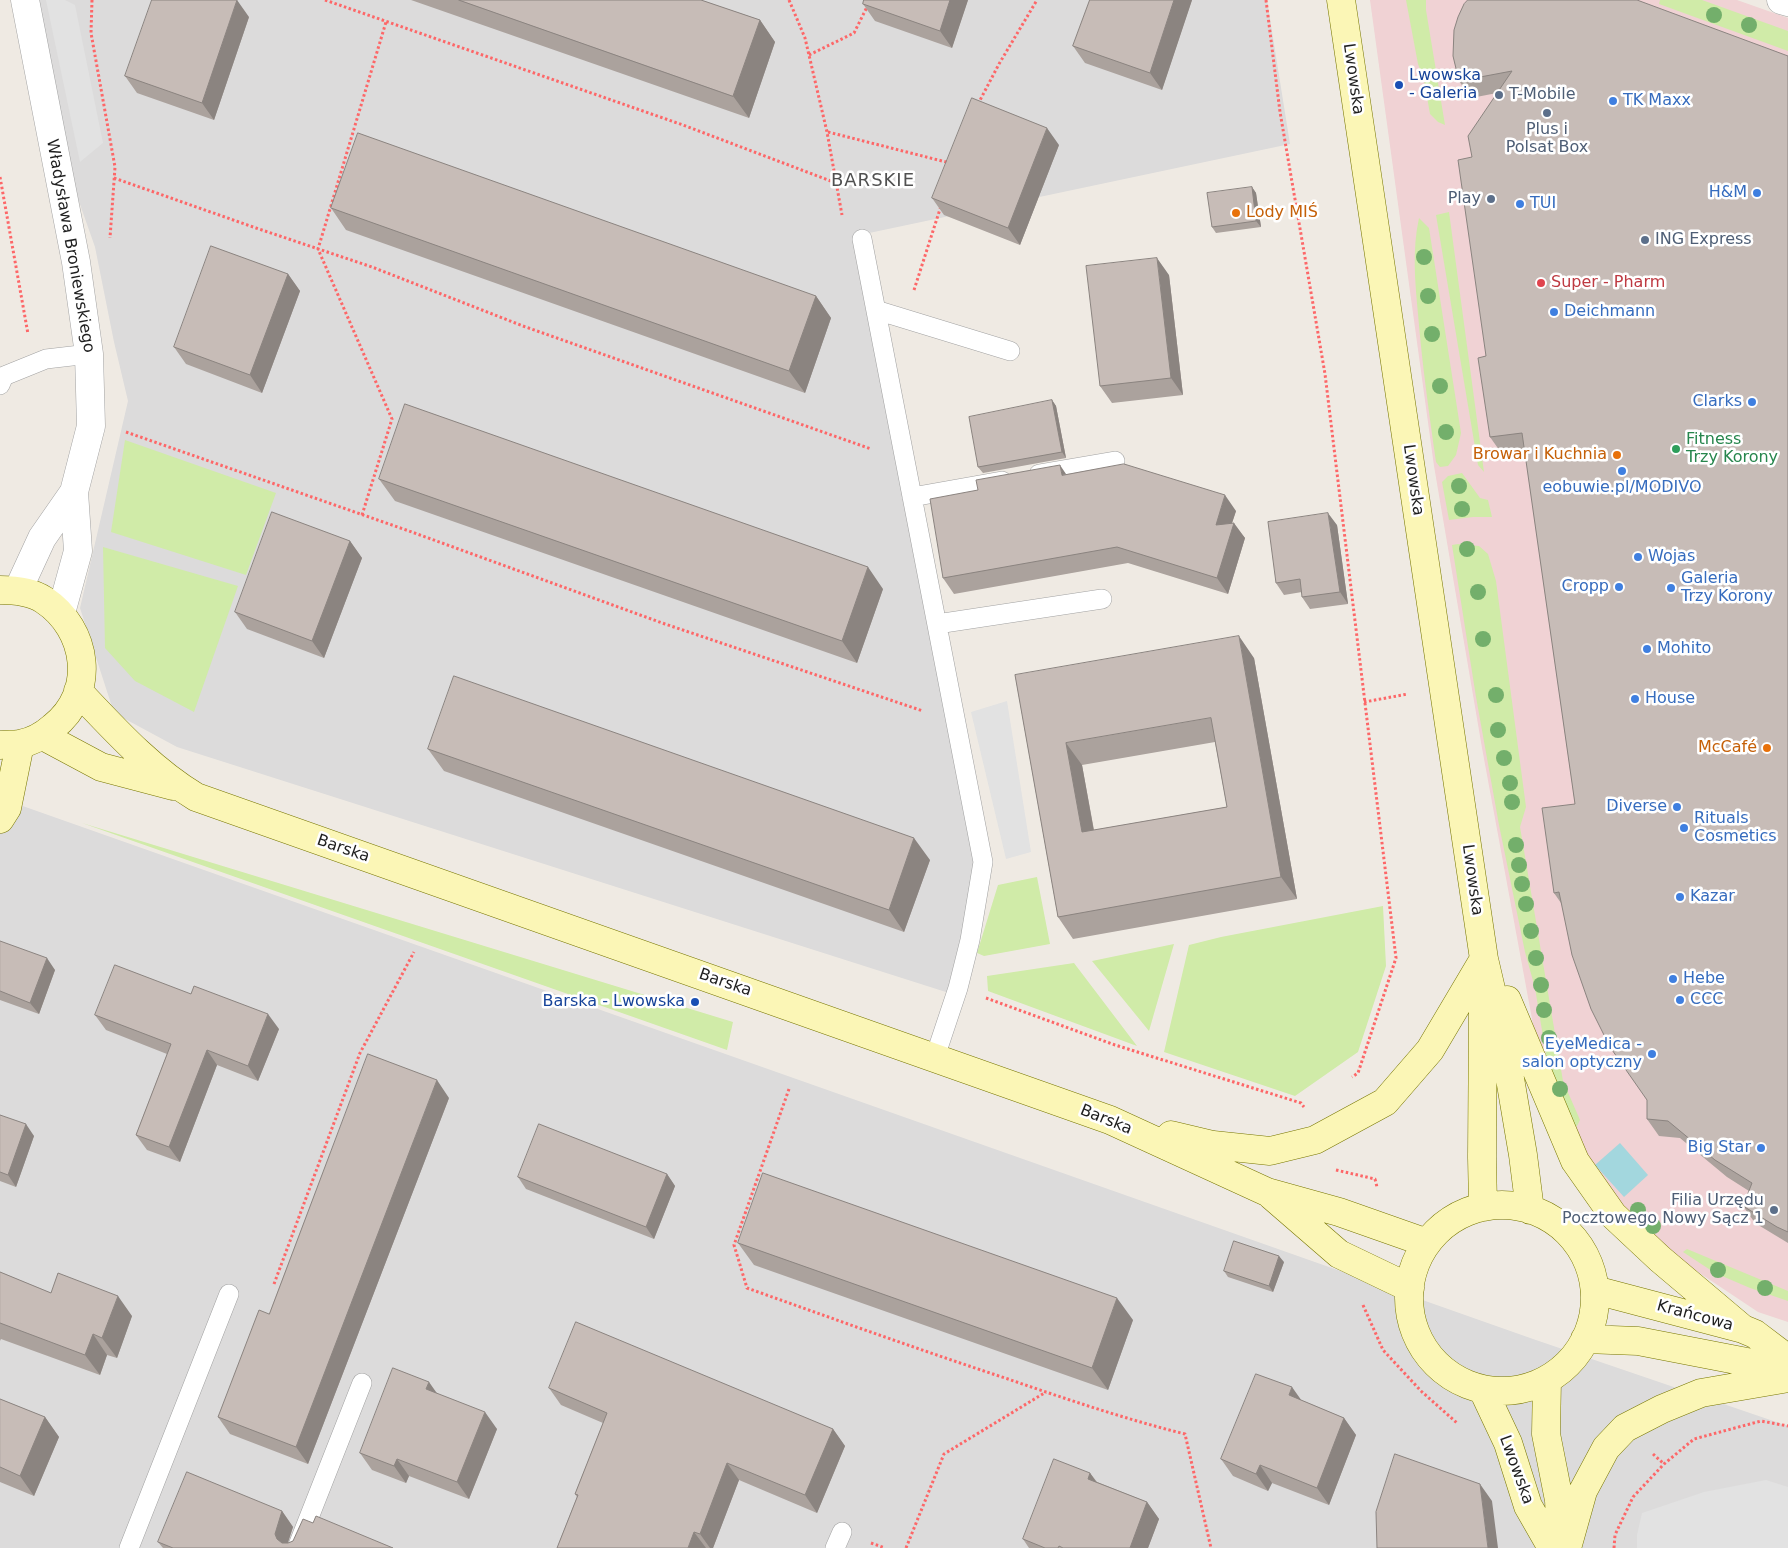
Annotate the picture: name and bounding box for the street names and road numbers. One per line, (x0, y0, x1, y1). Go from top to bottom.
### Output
street label: Lwowska (1338, 42, 1368, 116)
street label: Władysława Broniewskiego (42, 138, 98, 354)
street label: Lwowska (1398, 443, 1428, 517)
street label: Barska (314, 831, 372, 867)
street label: Lwowska (1457, 843, 1487, 917)
street label: Barska (696, 965, 754, 1001)
street label: Barska (1077, 1101, 1135, 1139)
street label: Krańcowa (1655, 1297, 1735, 1335)
street label: Lwowska (1495, 1433, 1537, 1507)

